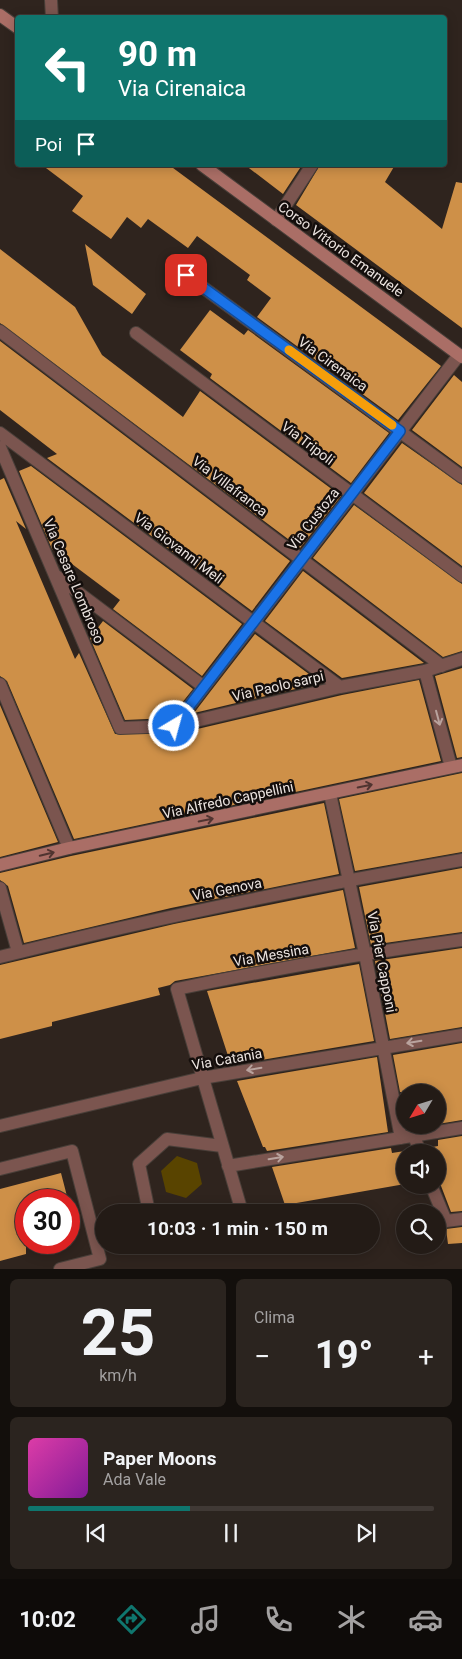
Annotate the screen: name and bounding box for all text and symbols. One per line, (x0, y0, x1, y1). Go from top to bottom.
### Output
text: 90 m (118, 34, 197, 75)
icon: left (35, 35, 100, 100)
text: Via Cirenaica (118, 76, 246, 101)
icon: arrive (72, 130, 100, 158)
text: Poi (35, 133, 62, 156)
street label: Corso Vittorio Emanuele (275, 198, 407, 300)
pin (165, 254, 207, 296)
icon: arrive (172, 261, 200, 289)
street label: Via Cirenaica (295, 334, 371, 394)
street label: Via Tripoli (279, 418, 337, 468)
street label: Via Villafranca (189, 453, 271, 519)
street label: Via Custoza (284, 485, 342, 553)
street label: Via Giovanni Meli (131, 509, 227, 587)
street label: Via Cesare Lombroso (41, 516, 108, 646)
street label: Via Paolo sarpi (231, 668, 325, 704)
position arrow (147, 699, 199, 751)
one-way arrow (433, 709, 443, 725)
street label: Via Alfredo Cappellini (161, 778, 295, 822)
one-way arrow (357, 781, 373, 790)
one-way arrow (198, 814, 214, 824)
one-way arrow (39, 849, 55, 858)
street label: Via Genova (191, 874, 263, 904)
street label: Via Pier Capponi (364, 910, 400, 1014)
street label: Via Messina (232, 940, 310, 970)
one-way arrow (406, 1038, 422, 1048)
street label: Via Catania (191, 1045, 263, 1073)
one-way arrow (246, 1065, 262, 1075)
north arrow (396, 1084, 446, 1134)
map controls (396, 1084, 446, 1254)
button: sound (396, 1144, 446, 1194)
one-way arrow (268, 1153, 284, 1163)
speed limit sign: 30 (15, 1189, 80, 1254)
button: search (396, 1204, 446, 1254)
text: 10:03 · 1 min · 150 m (147, 1217, 328, 1240)
text: 25 (81, 1295, 155, 1371)
text: Clima (254, 1308, 295, 1327)
text: 19° (315, 1333, 373, 1377)
text: − (254, 1340, 270, 1373)
text: + (418, 1340, 434, 1373)
text: km/h (99, 1366, 137, 1385)
text: Paper Moons (103, 1447, 216, 1470)
text: Ada Vale (103, 1470, 166, 1489)
icon: previous (82, 1519, 110, 1547)
icon: pause (217, 1519, 245, 1547)
icon: next (352, 1519, 380, 1547)
icon: directions (114, 1602, 149, 1637)
icon: music (188, 1602, 223, 1637)
icon: phone (261, 1602, 296, 1637)
icon: climate (334, 1602, 369, 1637)
icon: car (408, 1602, 443, 1637)
text: 10:02 (19, 1607, 76, 1632)

